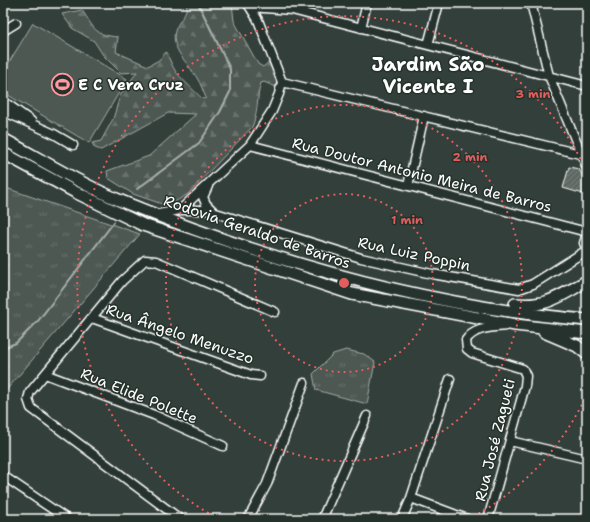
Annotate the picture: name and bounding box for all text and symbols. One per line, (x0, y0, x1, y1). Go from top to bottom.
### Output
district label: Jardim São Vicente I (371, 52, 485, 99)
sports icon: E C Vera Cruz (50, 72, 76, 98)
place label: E C Vera Cruz (78, 75, 184, 95)
text: 3 min (516, 86, 551, 102)
street label: Rua Doutor Antonio Meira de Barros (290, 133, 554, 217)
text: 2 min (453, 149, 488, 165)
street label: Rodovia Geraldo de Barros (161, 191, 353, 273)
text: 1 min (391, 212, 423, 228)
street label: Rua Luiz Poppin (356, 232, 472, 276)
centre of rings (337, 276, 351, 290)
street label: Rua Ângelo Menuzzo (103, 298, 257, 369)
street label: Rua Elide Polette (78, 363, 200, 429)
street label: Rua José Zagueti (470, 377, 520, 503)

